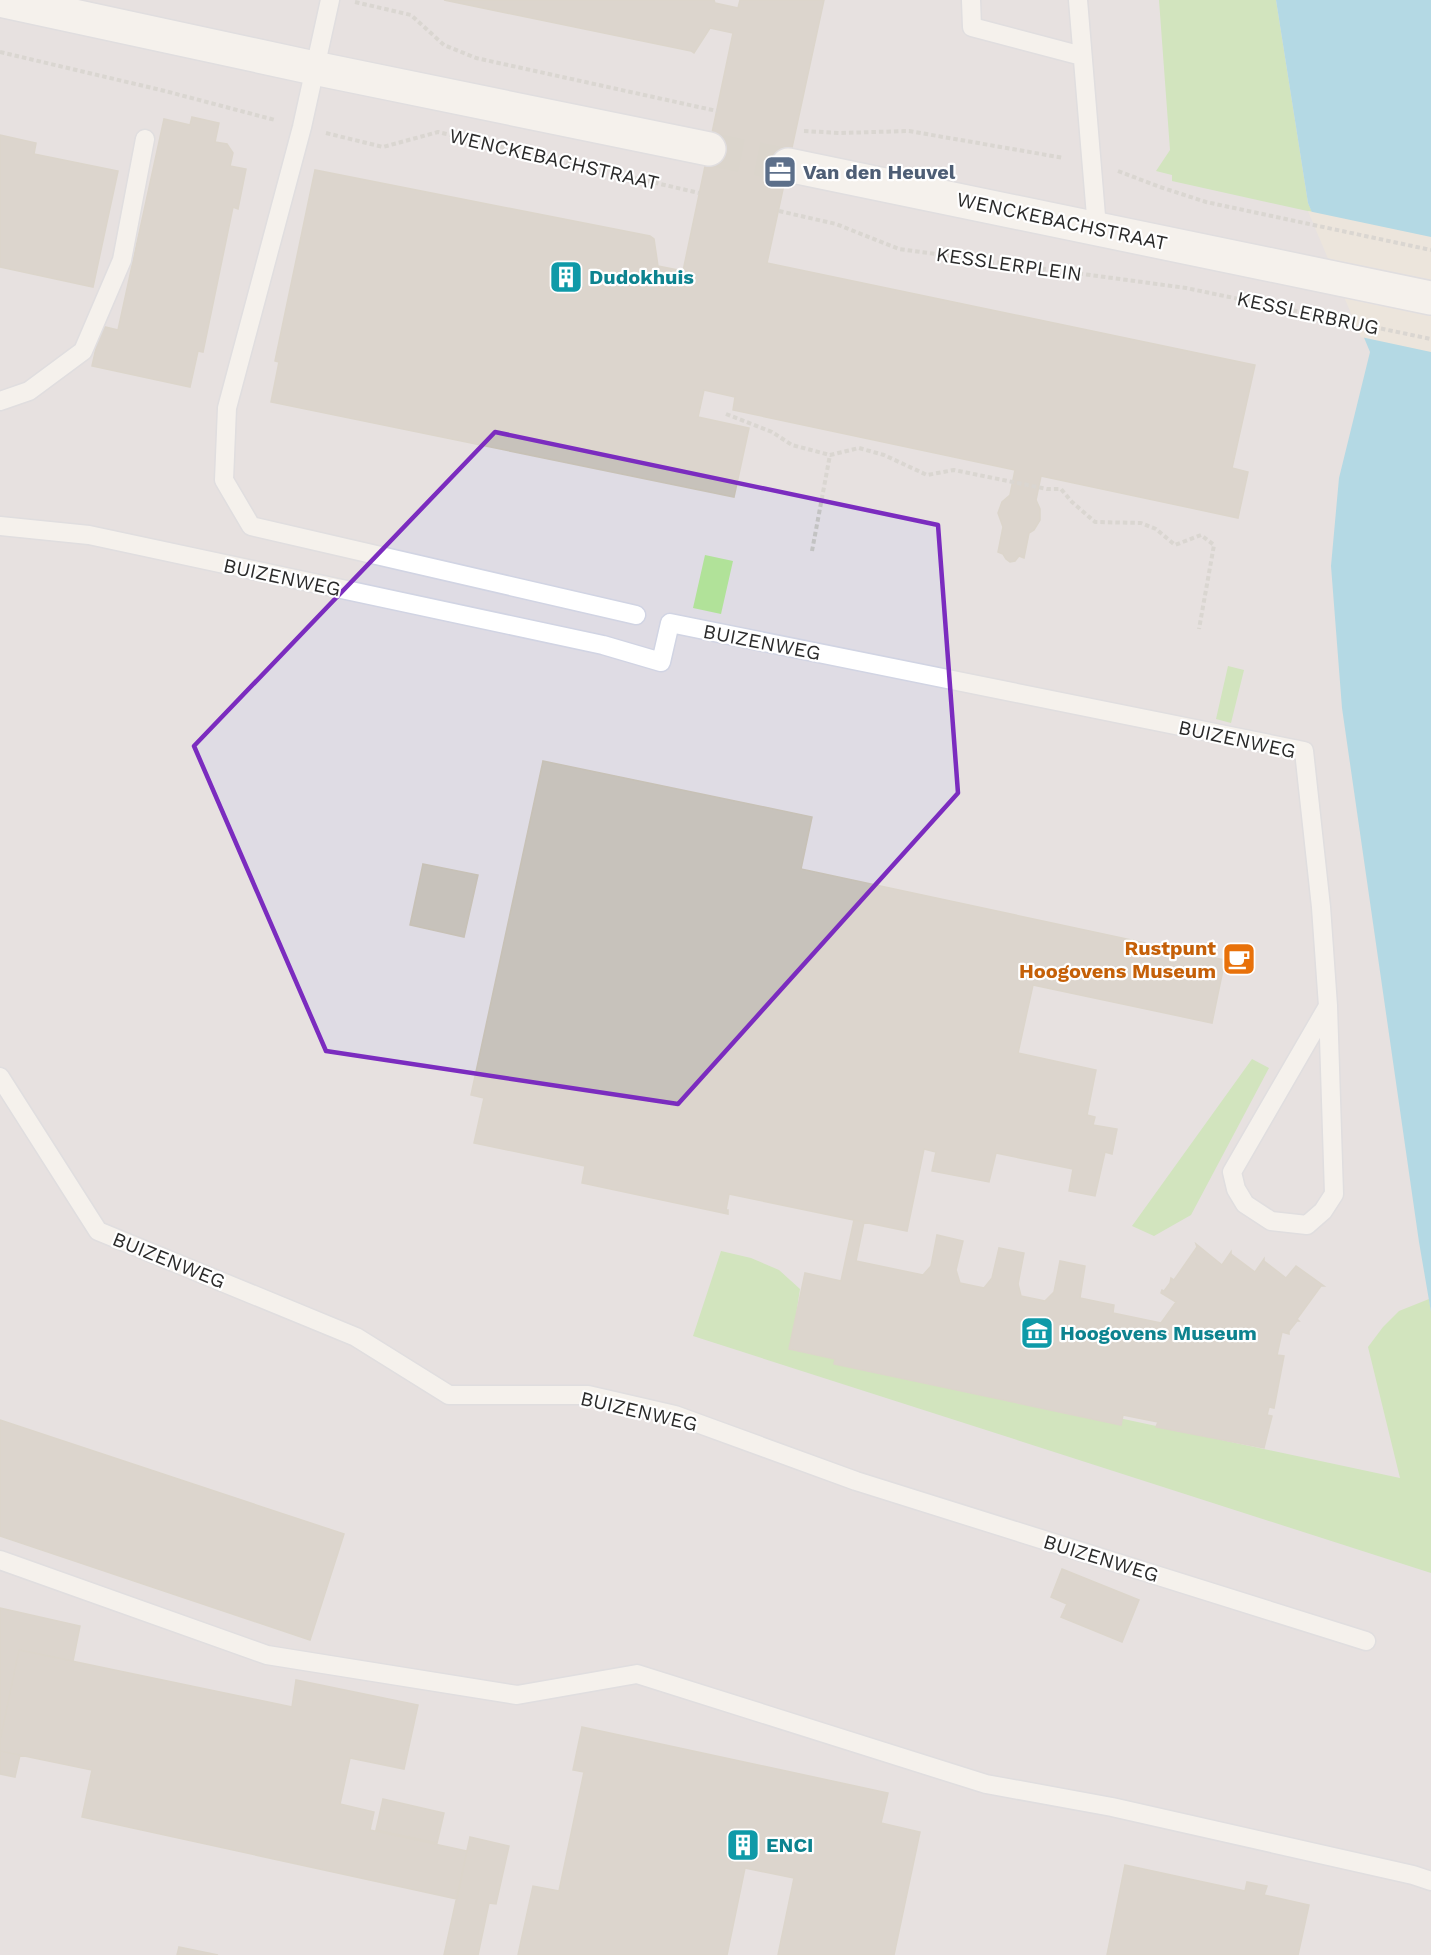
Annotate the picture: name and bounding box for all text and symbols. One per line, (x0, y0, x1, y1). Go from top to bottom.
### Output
street label: WENCKEBACHSTRAAT (447, 123, 661, 195)
office icon: Van den Heuvel (762, 154, 798, 190)
place label: Van den Heuvel (803, 160, 956, 184)
street label: WENCKEBACHSTRAAT (955, 187, 1169, 255)
street label: KESSLERPLEIN (935, 242, 1083, 286)
building icon: Dudokhuis (548, 259, 584, 295)
place label: Dudokhuis (589, 265, 694, 289)
street label: KESSLERBRUG (1235, 286, 1381, 340)
street label: BUIZENWEG (221, 553, 343, 601)
street label: BUIZENWEG (701, 619, 823, 665)
street label: BUIZENWEG (1176, 715, 1298, 763)
place label: Rustpunt Hoogovens Museum (1019, 936, 1216, 983)
cafe icon: Rustpunt Hoogovens Museum (1221, 941, 1257, 977)
street label: BUIZENWEG (109, 1227, 229, 1293)
museum icon: Hoogovens Museum (1019, 1315, 1055, 1351)
place label: Hoogovens Museum (1060, 1321, 1257, 1345)
street label: BUIZENWEG (578, 1386, 700, 1436)
street label: BUIZENWEG (1040, 1529, 1162, 1587)
building icon: ENCI (725, 1827, 761, 1863)
place label: ENCI (766, 1833, 813, 1857)

